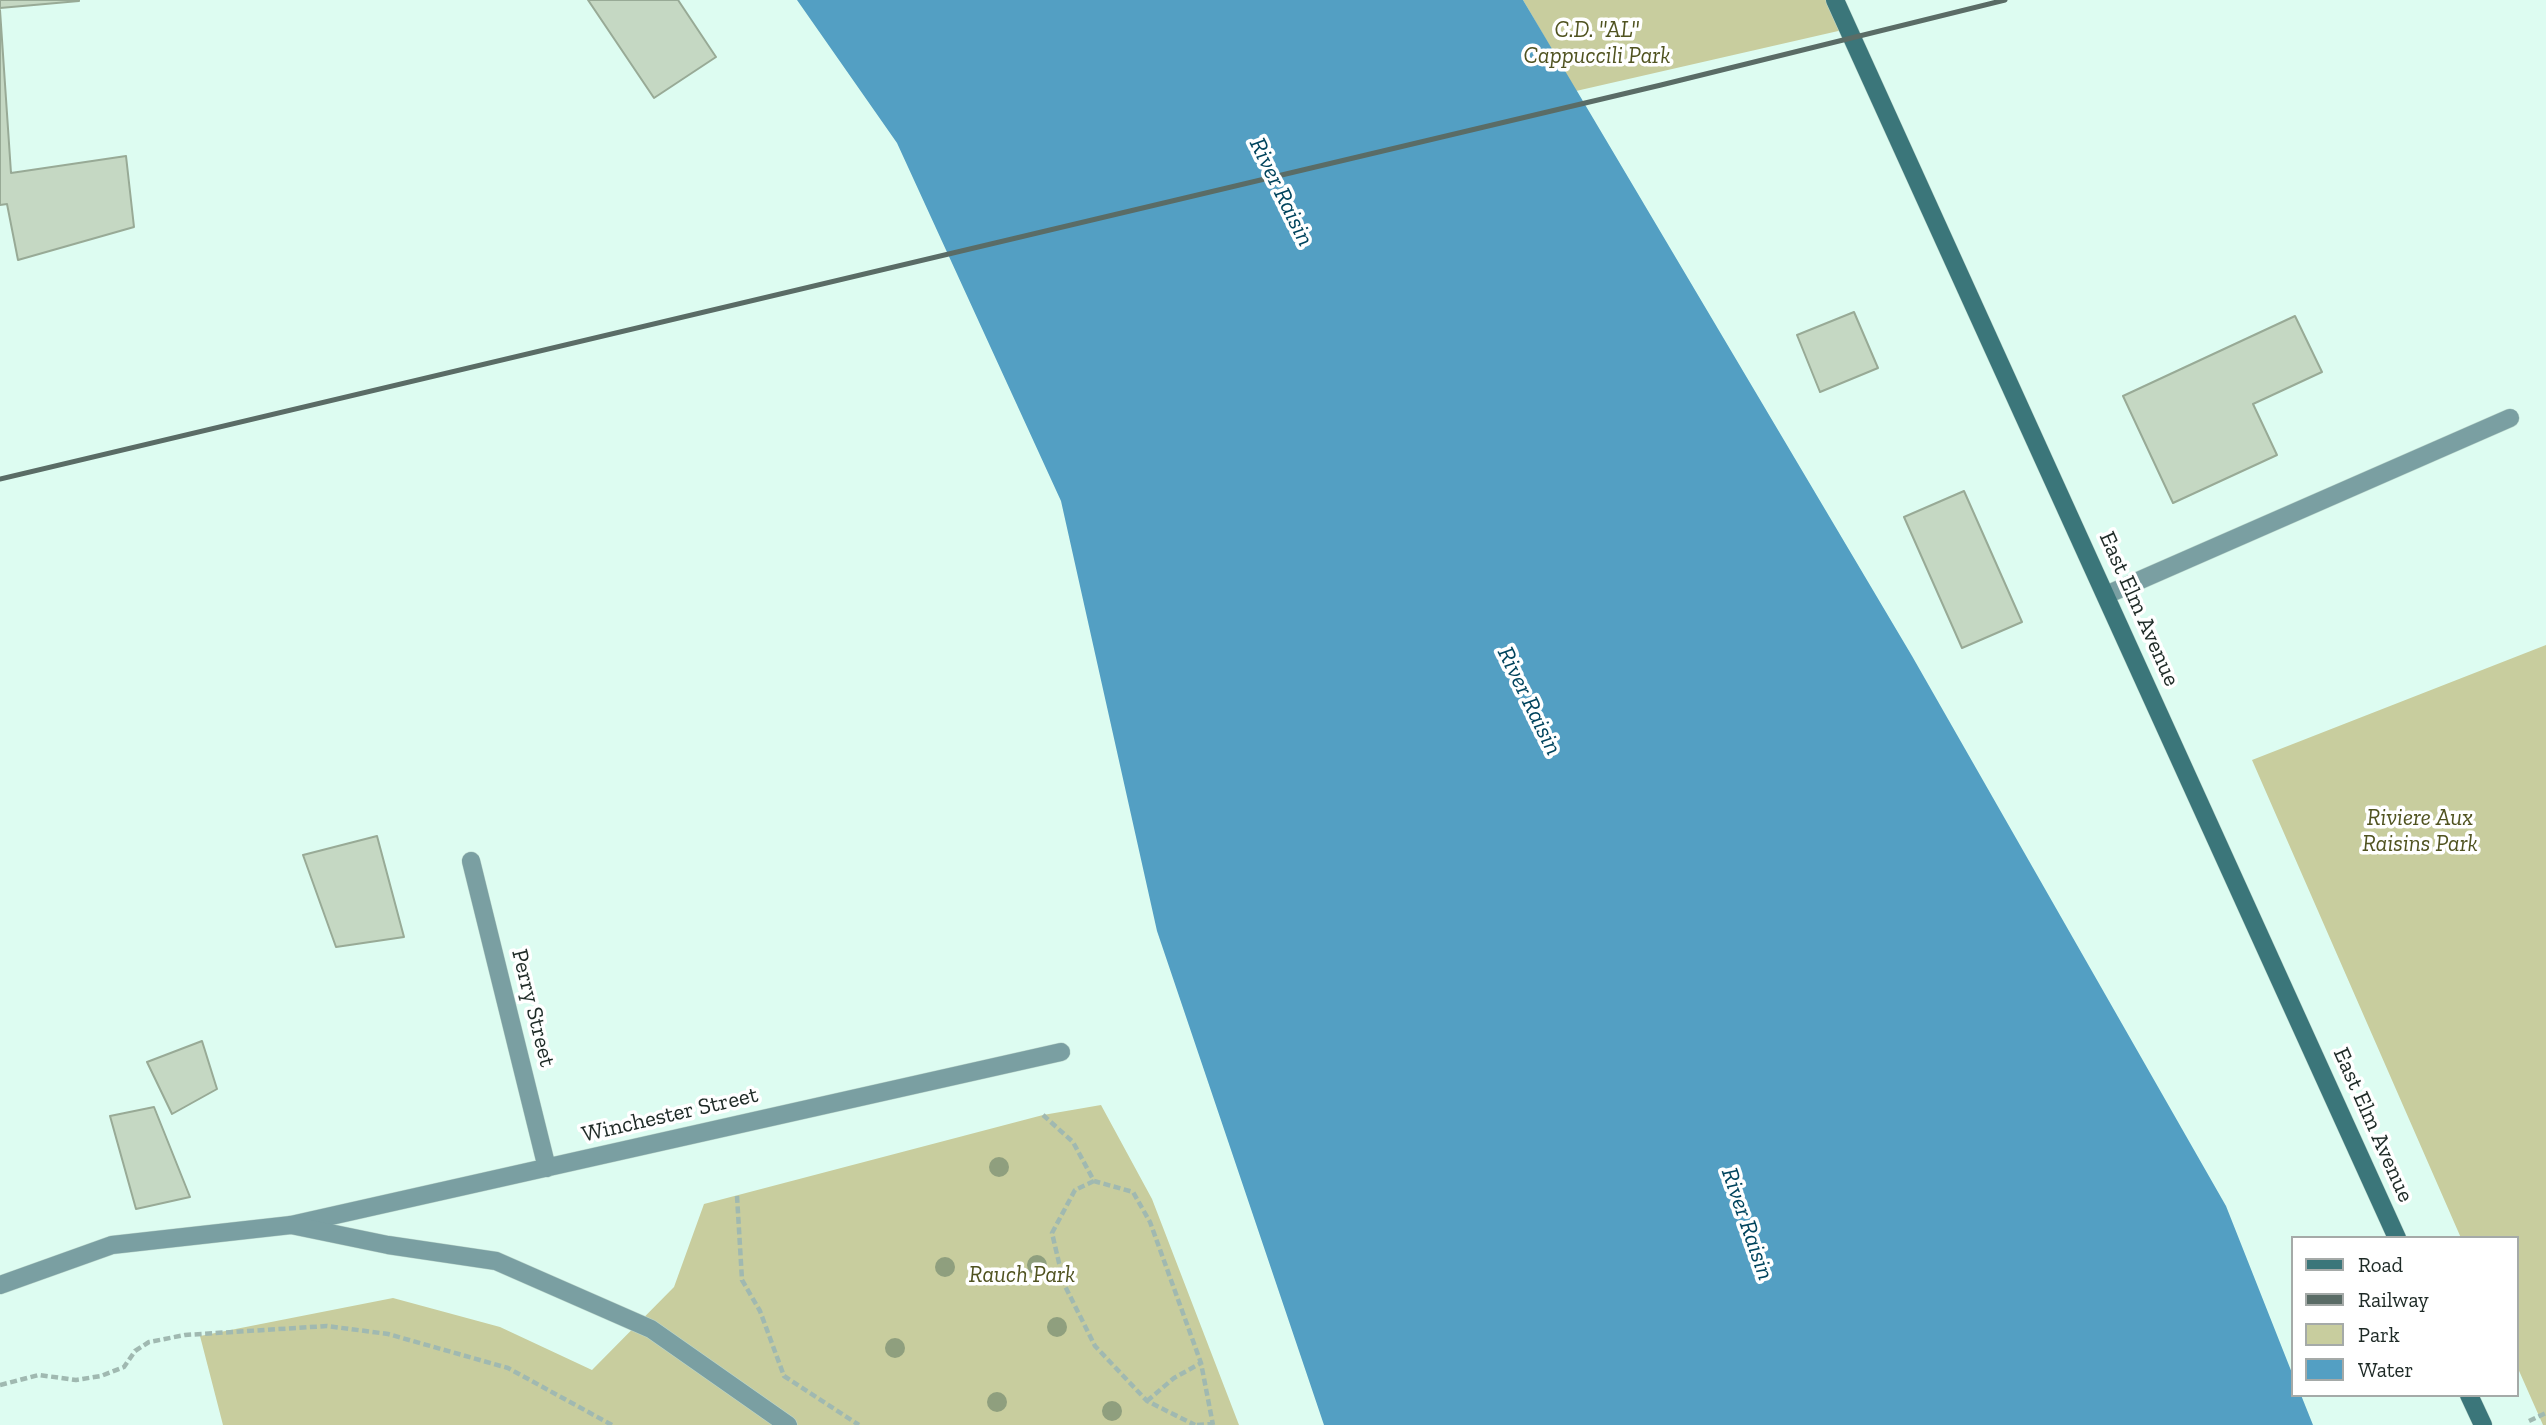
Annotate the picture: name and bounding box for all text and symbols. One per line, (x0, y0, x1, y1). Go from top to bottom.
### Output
park label: C.D. "AL" Cappuccili Park (1524, 16, 1670, 70)
water label: River Raisin (1242, 133, 1320, 251)
street label: East Elm Avenue (2093, 528, 2185, 690)
water label: River Raisin (1490, 642, 1568, 760)
park label: Riviere Aux Raisins Park (2362, 804, 2478, 858)
street label: Perry Street (505, 946, 561, 1070)
street label: East Elm Avenue (2327, 1044, 2419, 1206)
street label: Winchester Street (579, 1081, 761, 1149)
water label: River Raisin (1714, 1164, 1780, 1284)
legend (2290, 1236, 2518, 1397)
text: Road (2358, 1252, 2403, 1277)
park label: Rauch Park (969, 1261, 1075, 1289)
text: Railway (2358, 1287, 2429, 1312)
text: Park (2358, 1322, 2400, 1347)
text: Water (2358, 1357, 2413, 1382)

